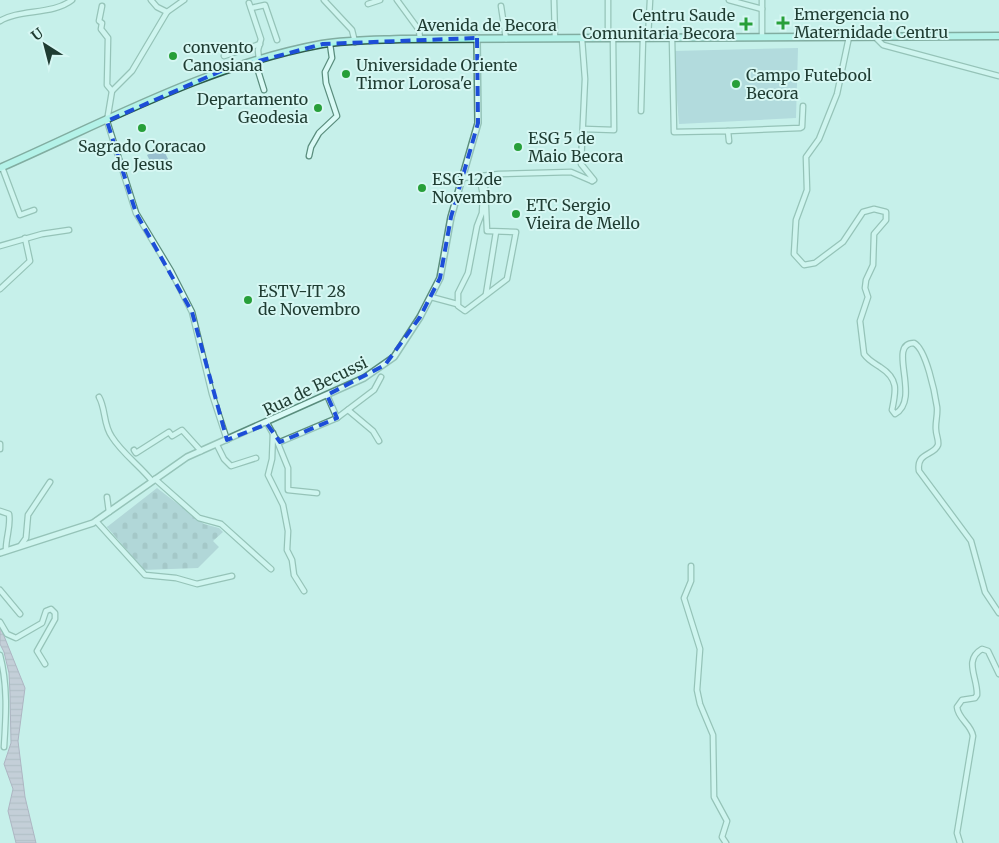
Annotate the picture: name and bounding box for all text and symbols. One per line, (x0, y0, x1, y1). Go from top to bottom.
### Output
place label: Emergencia no Maternidade Centru (794, 4, 948, 42)
place label: Centru Saude Comunitaria Becora (582, 5, 735, 43)
street label: Avenida de Becora (416, 15, 557, 35)
marker: Emergencia no Maternidade Centru (776, 16, 790, 30)
marker: Centru Saude Comunitaria Becora (739, 17, 753, 31)
north arrow (20, 20, 70, 70)
text: U (28, 24, 47, 45)
place label: convento Canosiana (183, 37, 263, 75)
marker: convento Canosiana (167, 50, 179, 62)
place label: Universidade Oriente Timor Lorosa'e (356, 55, 517, 93)
place label: Campo Futebool Becora (746, 65, 872, 103)
marker: Universidade Oriente Timor Lorosa'e (340, 68, 352, 80)
marker: Campo Futebool Becora (730, 78, 742, 90)
place label: Departamento Geodesia (197, 89, 308, 127)
marker: Departamento Geodesia (312, 102, 324, 114)
marker: Sagrado Coracao de Jesus (136, 122, 148, 134)
place label: ESG 5 de Maio Becora (528, 128, 624, 166)
place label: Sagrado Coracao de Jesus (78, 136, 206, 174)
marker: ESG 5 de Maio Becora (512, 141, 524, 153)
place label: ESG 12de Novembro (432, 169, 512, 207)
marker: ESG 12de Novembro (416, 182, 428, 194)
place label: ETC Sergio Vieira de Mello (525, 195, 640, 233)
marker: ETC Sergio Vieira de Mello (510, 208, 522, 220)
place label: ESTV-IT 28 de Novembro (258, 281, 360, 319)
marker: ESTV-IT 28 de Novembro (242, 294, 254, 306)
street label: Rua de Becussi (259, 352, 371, 420)

